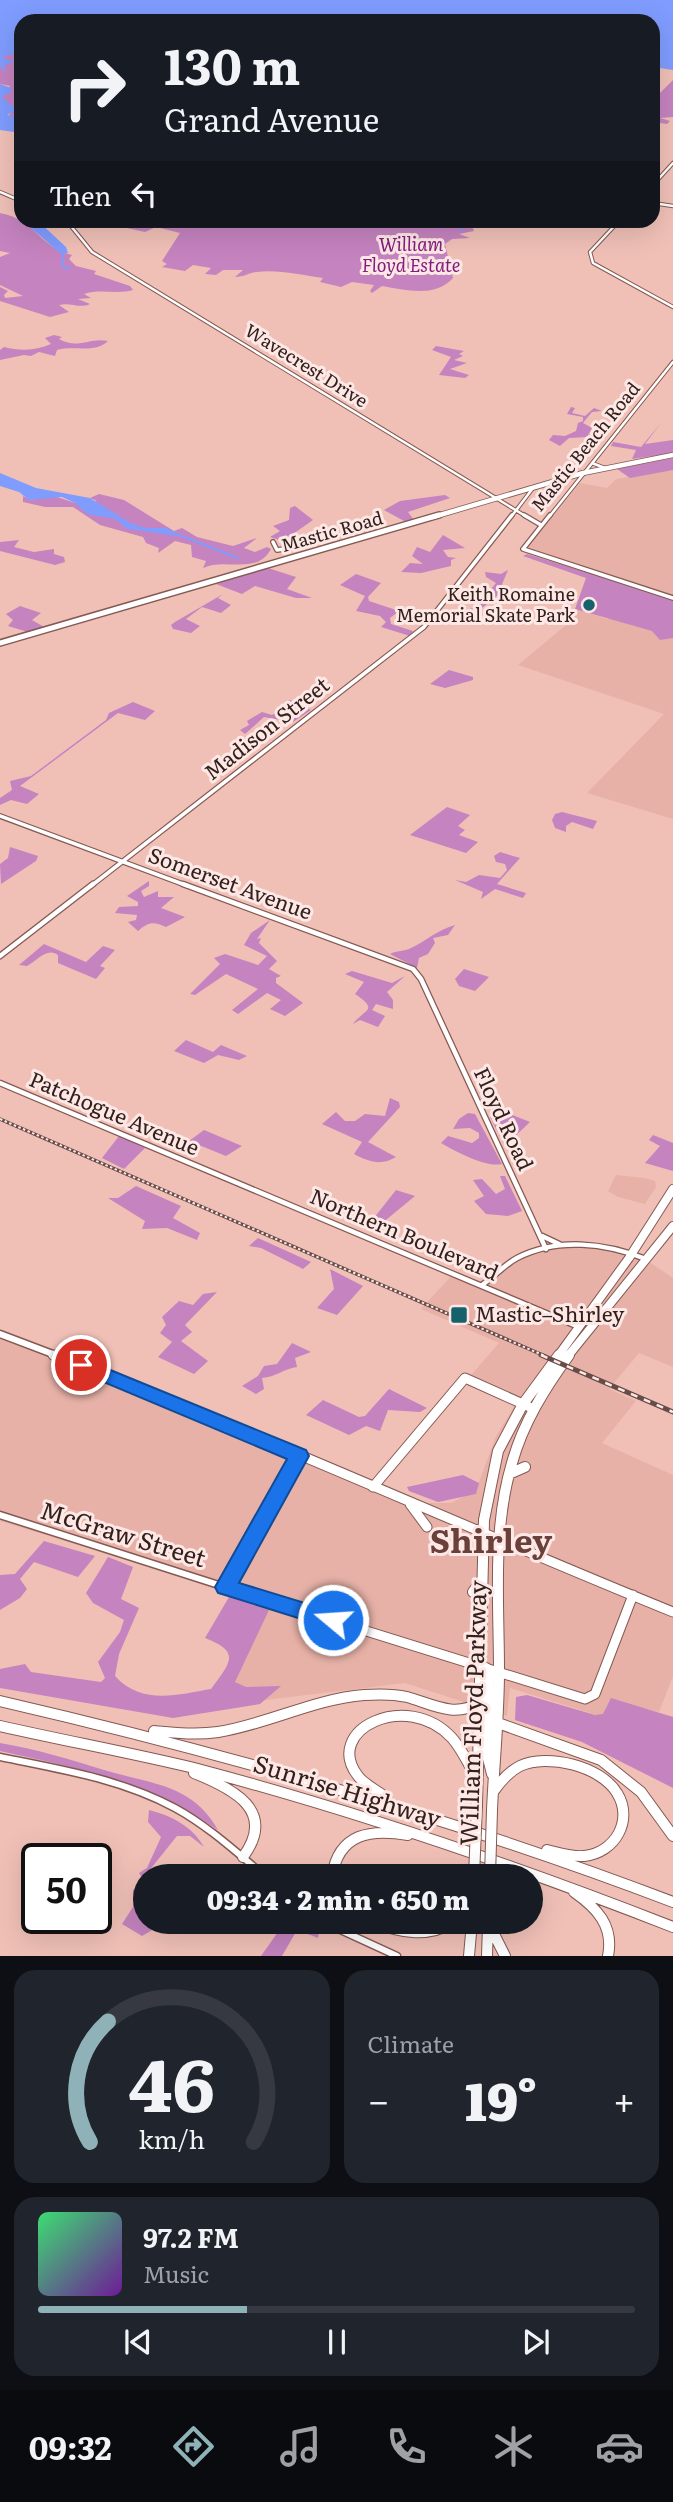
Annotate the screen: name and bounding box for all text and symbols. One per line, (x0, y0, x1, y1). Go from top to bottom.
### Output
text: 130 m (164, 27, 300, 100)
icon: right (49, 42, 140, 133)
text: Grand Avenue (164, 94, 379, 142)
text: Then (49, 175, 111, 214)
icon: left (125, 175, 163, 213)
park label: William Floyd Estate (362, 230, 460, 278)
street label: Wavecrest Drive (240, 316, 373, 413)
street label: Mastic Beach Road (524, 375, 646, 517)
street label: Mastic Road (278, 503, 386, 558)
place label: Keith Romaine Memorial Skate Park (396, 580, 576, 628)
marker: Keith Romaine Memorial Skate Park (581, 597, 597, 613)
street label: Madison Street (196, 668, 335, 786)
street label: Somerset Avenue (145, 838, 317, 926)
street label: Floyd Road (468, 1061, 543, 1175)
street label: Patchogue Avenue (25, 1062, 205, 1162)
street label: Northern Boulevard (306, 1179, 504, 1287)
place label: Mastic–Shirley (475, 1297, 625, 1328)
marker: Mastic–Shirley (449, 1305, 469, 1325)
pin (51, 1335, 111, 1395)
icon: arrive (62, 1346, 100, 1384)
street label: McGraw Street (37, 1491, 211, 1574)
district label: Shirley (430, 1514, 553, 1563)
street label: William Floyd Parkway (449, 1580, 494, 1846)
position arrow (296, 1583, 370, 1657)
street label: Sunrise Highway (250, 1744, 446, 1835)
speed limit sign: 50 (21, 1843, 112, 1934)
text: 09:34 · 2 min · 650 m (207, 1879, 469, 1918)
text: Climate (368, 2026, 454, 2060)
text: 46 (129, 2027, 215, 2135)
text: 19° (465, 2060, 537, 2137)
text: − (368, 2070, 390, 2127)
text: + (613, 2070, 635, 2127)
text: km/h (138, 2120, 205, 2157)
text: 97.2 FM (143, 2217, 239, 2256)
text: Music (143, 2256, 209, 2290)
icon: previous (119, 2323, 157, 2361)
icon: pause (318, 2323, 356, 2361)
icon: next (517, 2323, 555, 2361)
text: 09:32 (29, 2422, 112, 2470)
icon: directions (169, 2422, 218, 2471)
icon: music (276, 2422, 325, 2471)
icon: phone (382, 2422, 431, 2471)
icon: climate (489, 2422, 538, 2471)
icon: car (595, 2422, 644, 2471)

